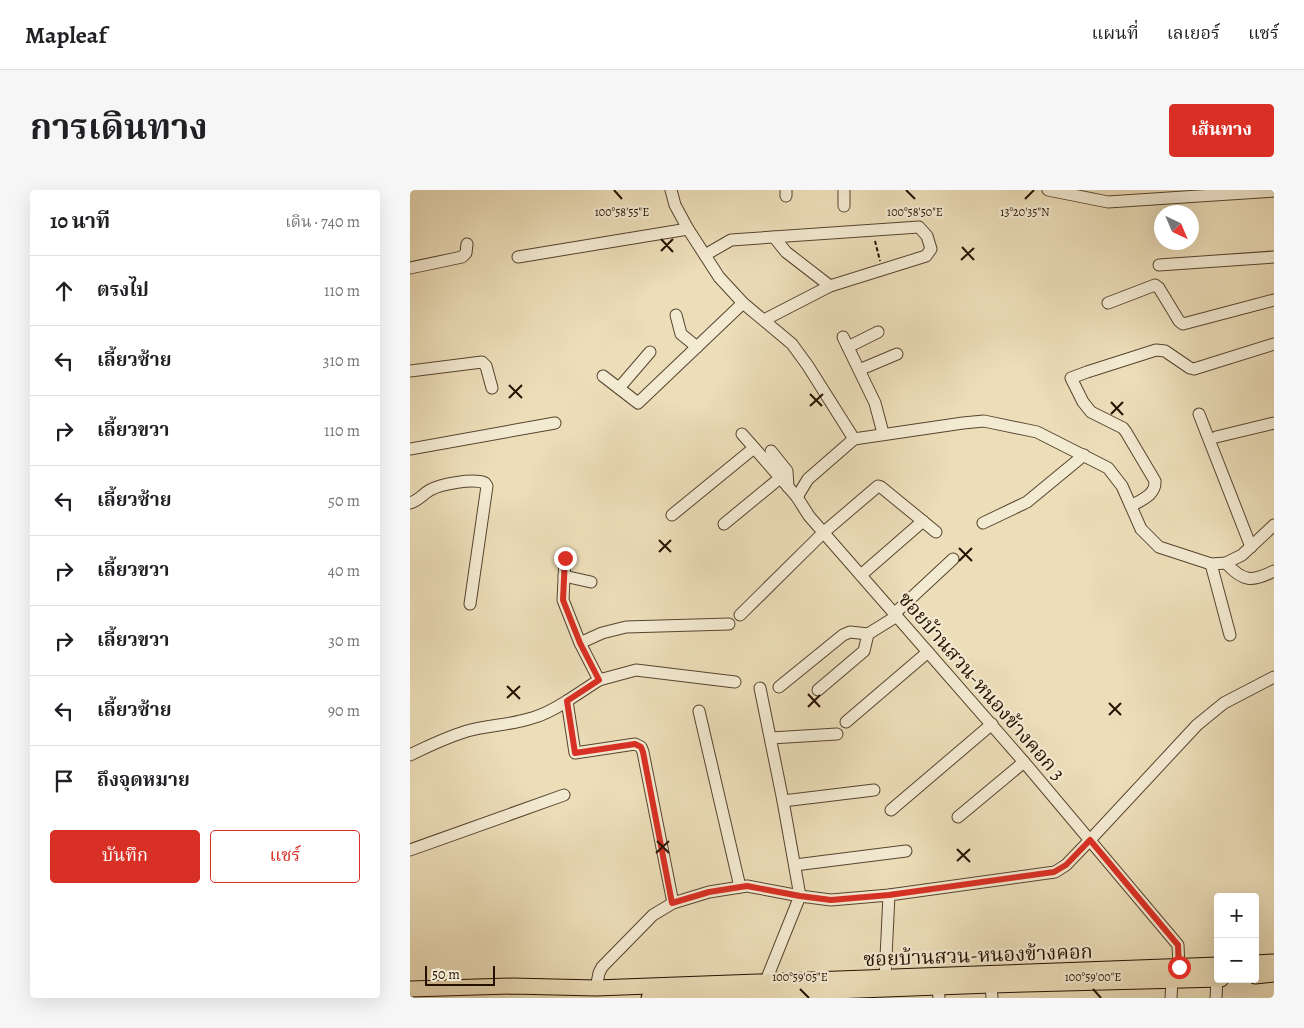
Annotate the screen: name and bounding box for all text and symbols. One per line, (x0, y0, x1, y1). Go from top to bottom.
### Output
text: Mapleaf (25, 19, 107, 51)
text: แผนที่ (1091, 21, 1139, 45)
text: เลเยอร์ (1167, 21, 1220, 45)
text: แชร์ (1248, 21, 1279, 45)
text: การเดินทาง (30, 103, 208, 151)
button: เส้นทาง (1169, 104, 1274, 157)
text: 100°58'55"E (595, 204, 649, 220)
text: 100°58'50"E (887, 204, 943, 220)
text: 13°20'35"N (1000, 204, 1050, 220)
north arrow (1154, 205, 1199, 250)
text: 10 นาที (50, 207, 110, 235)
text: เดิน · 740 m (285, 211, 360, 233)
icon: ahead (50, 277, 78, 305)
text: ตรงไป (97, 277, 149, 303)
text: 110 m (324, 280, 360, 302)
icon: left (50, 347, 78, 375)
text: เลี้ยวซ้าย (97, 347, 171, 373)
text: 310 m (323, 350, 360, 372)
icon: right (50, 417, 78, 445)
text: เลี้ยวขวา (97, 417, 169, 443)
text: 110 m (324, 420, 360, 442)
icon: left (50, 487, 78, 515)
text: เลี้ยวซ้าย (97, 487, 171, 513)
text: 50 m (328, 490, 360, 512)
route end (554, 547, 577, 570)
icon: right (50, 557, 78, 585)
text: เลี้ยวขวา (97, 557, 169, 583)
text: 40 m (328, 560, 360, 582)
street label: ซอยบ้านสวน-หนองข้างคอก 3 (892, 586, 1071, 786)
icon: right (50, 627, 78, 655)
text: เลี้ยวขวา (97, 627, 169, 653)
text: 30 m (328, 630, 360, 652)
icon: left (50, 697, 78, 725)
text: เลี้ยวซ้าย (97, 697, 171, 723)
text: 90 m (328, 700, 360, 722)
icon: arrive (50, 767, 78, 795)
text: ถึงจุดหมาย (97, 767, 190, 793)
button: บันทึก (50, 830, 200, 883)
button: แชร์ (210, 830, 360, 883)
map controls (1214, 893, 1259, 983)
button: + (1214, 893, 1259, 938)
street label: ซอยบ้านสวน-หนองข้างคอก (863, 938, 1093, 973)
button: − (1214, 938, 1259, 983)
route start (1168, 956, 1191, 979)
scale bar (425, 963, 495, 986)
text: 50 m (432, 965, 460, 984)
text: 100°59'05"E (772, 969, 828, 985)
text: 100°59'00"E (1065, 969, 1121, 985)

